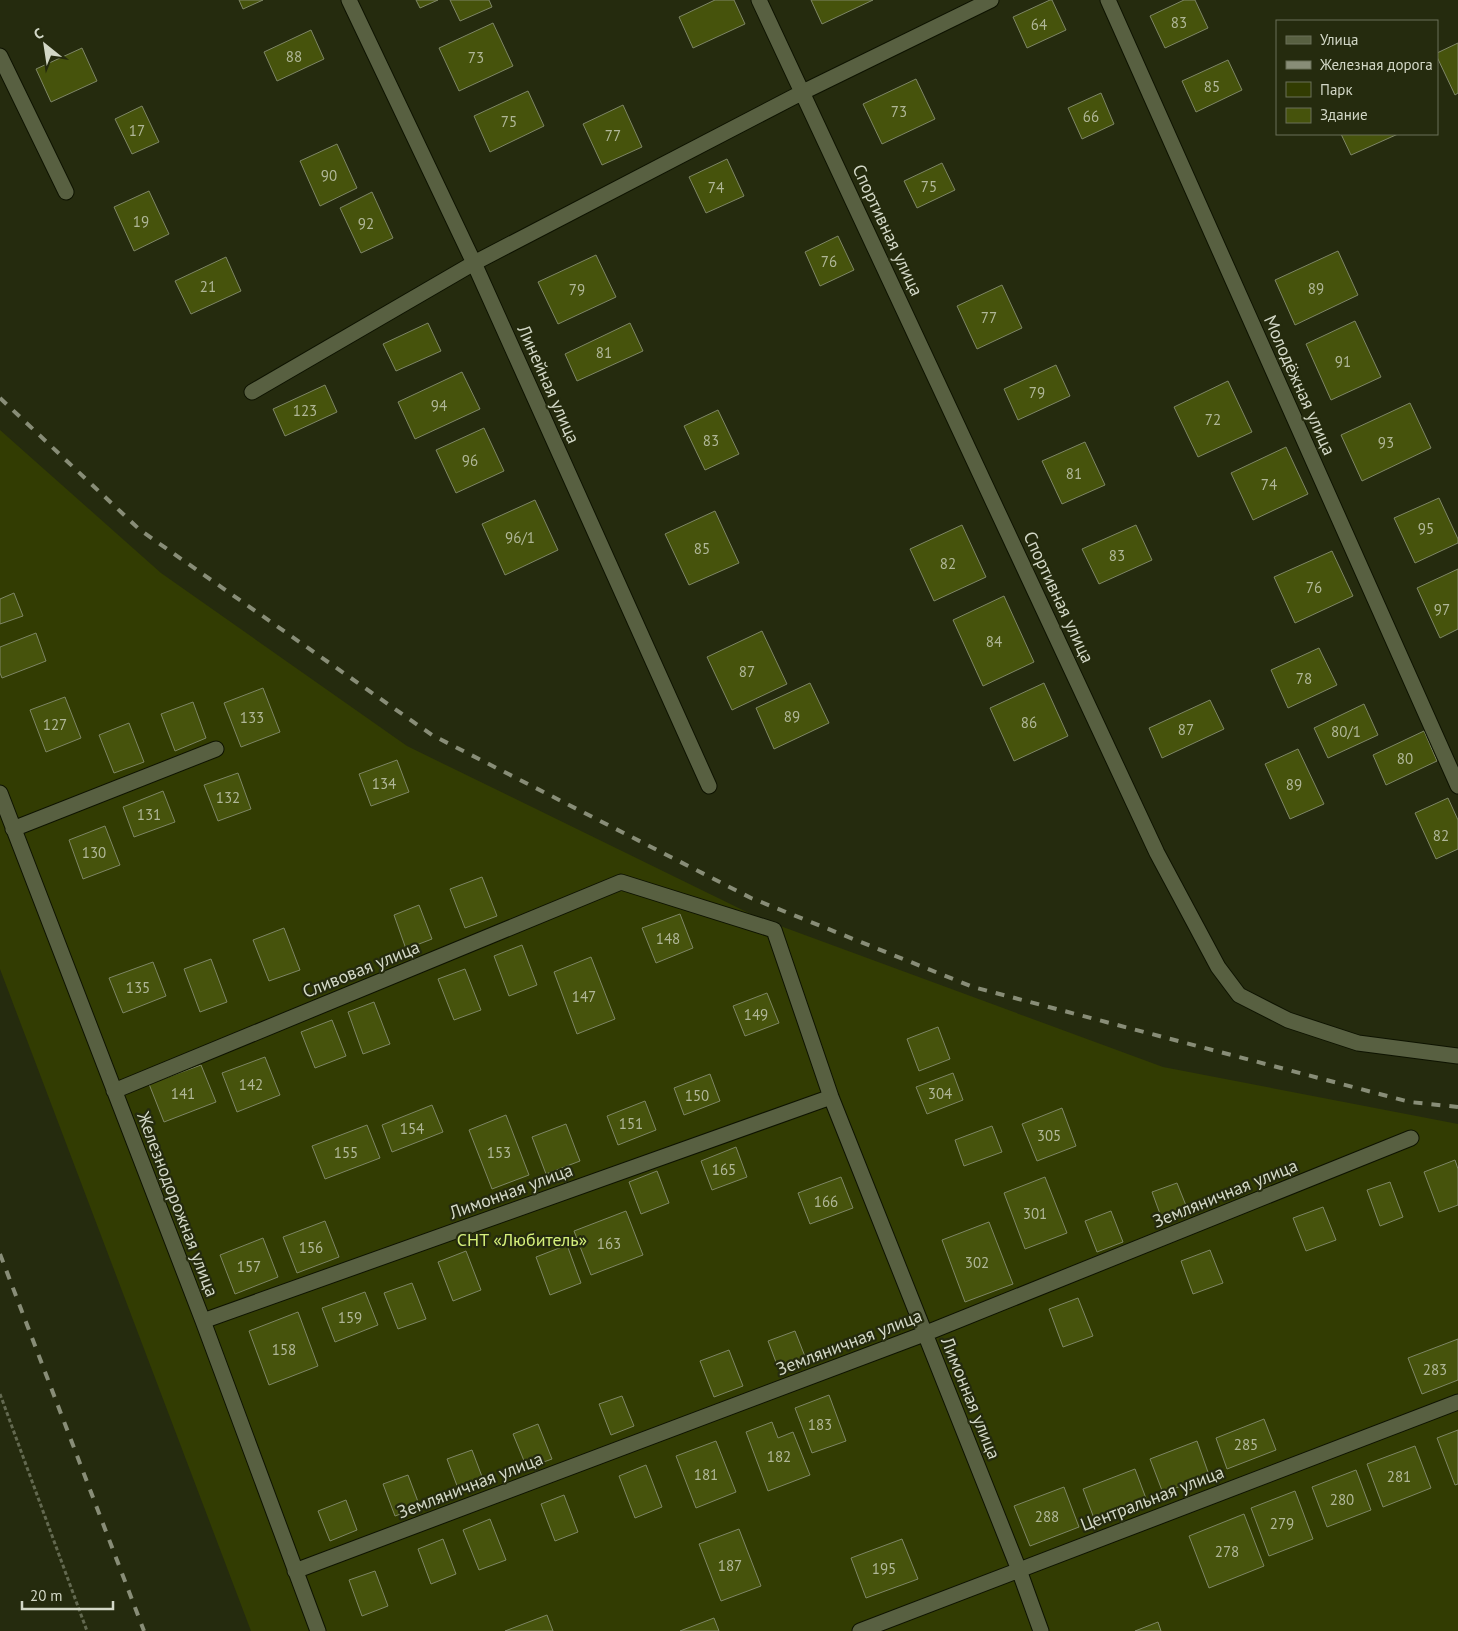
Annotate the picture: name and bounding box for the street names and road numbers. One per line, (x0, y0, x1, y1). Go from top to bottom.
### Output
street label: Спортивная улица (847, 160, 929, 300)
street label: Молодёжная улица (1259, 311, 1341, 459)
street label: Линейная улица (512, 320, 585, 447)
street label: Спортивная улица (1018, 527, 1100, 667)
street label: Сливовая улица (299, 935, 423, 1003)
street label: Железнодорожная улица (132, 1107, 224, 1300)
street label: Земляничная улица (1149, 1153, 1301, 1233)
street label: Лимонная улица (445, 1158, 576, 1224)
street label: Земляничная улица (773, 1304, 925, 1380)
street label: Лимонная улица (936, 1333, 1006, 1463)
street label: Земляничная улица (394, 1447, 546, 1523)
street label: Центральная улица (1077, 1460, 1227, 1536)

